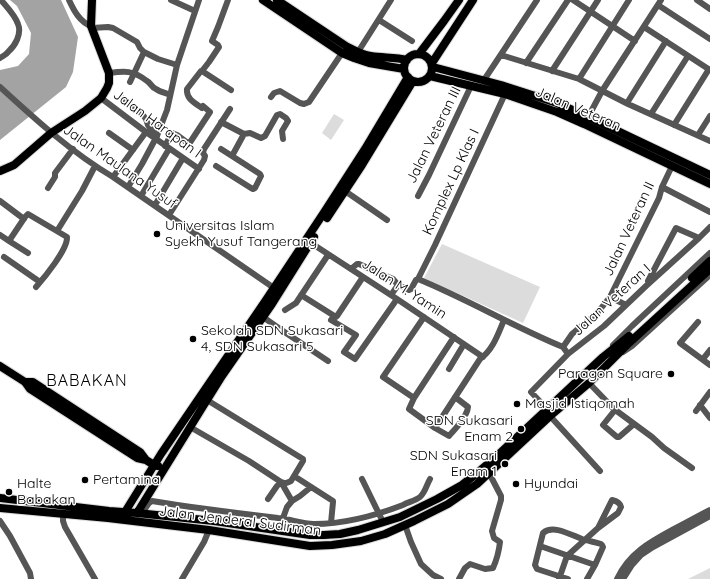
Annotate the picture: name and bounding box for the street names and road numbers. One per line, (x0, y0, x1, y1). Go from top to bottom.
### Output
street label: Jalan Veteran (533, 83, 623, 135)
street label: Jalan Veteran III (403, 84, 465, 186)
street label: Jalan Harapan I (110, 86, 204, 162)
street label: Jalan Maulana Yusuf (60, 121, 180, 213)
street label: Komplex Lp Klas I (419, 126, 483, 238)
street label: Jalan Veteran II (600, 179, 658, 279)
street label: Jalan M. Yamin (358, 255, 450, 323)
street label: Jalan Veteran I (570, 261, 654, 339)
street label: Jalan Jenderal Sudirman (158, 503, 322, 539)

